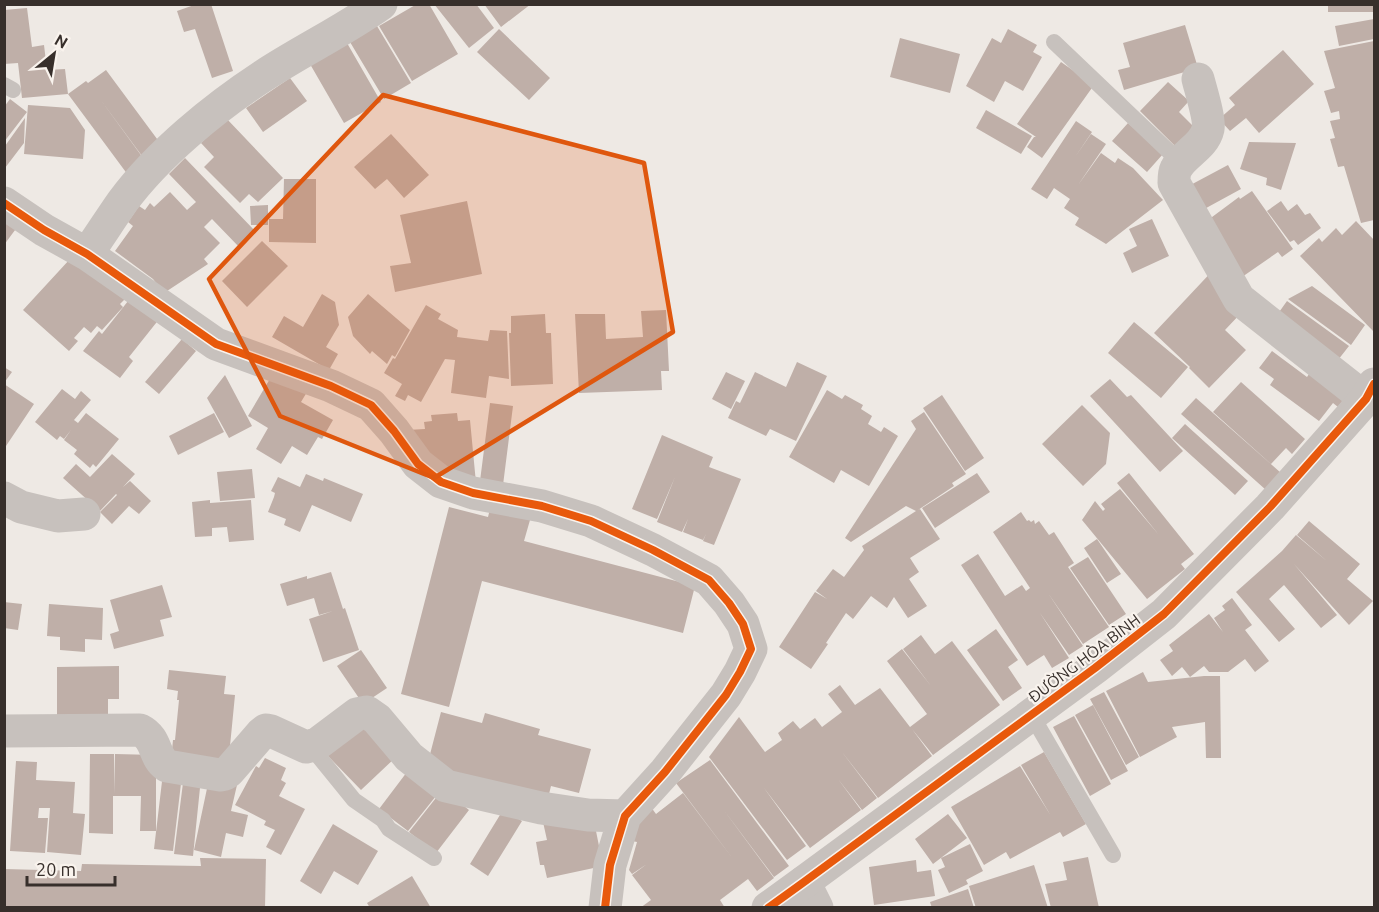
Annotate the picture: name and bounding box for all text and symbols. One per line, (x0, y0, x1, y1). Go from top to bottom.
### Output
north arrow (24, 24, 84, 84)
text: N (52, 30, 71, 52)
street label: ĐƯỜNG HÒA BÌNH (1023, 609, 1143, 706)
scale bar (27, 849, 116, 887)
text: 20 m (36, 859, 76, 879)

